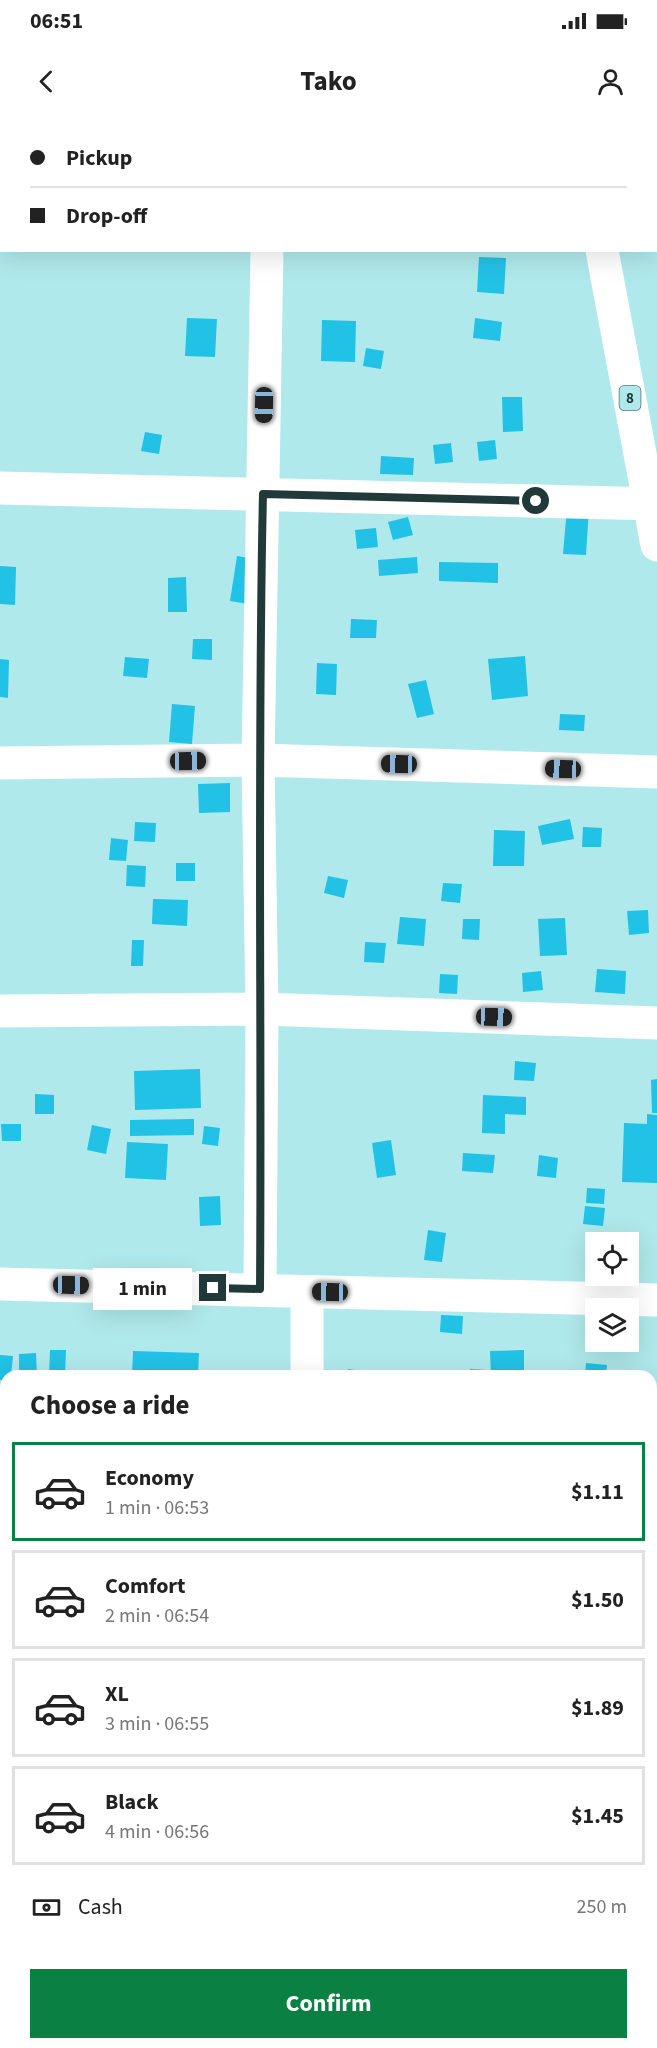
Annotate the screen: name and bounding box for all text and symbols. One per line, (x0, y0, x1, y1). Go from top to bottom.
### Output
text: 06:51 (30, 5, 83, 37)
text: Tako (300, 62, 357, 101)
icon: back (30, 65, 63, 98)
icon: person (594, 65, 627, 98)
text: Pickup (66, 142, 132, 174)
text: Drop-off (66, 200, 147, 232)
road number: 8 (620, 386, 640, 410)
car (255, 387, 273, 423)
route start (522, 487, 549, 514)
car (170, 752, 206, 770)
car (381, 755, 417, 773)
car (545, 759, 581, 779)
car (476, 1007, 512, 1027)
map controls (585, 1232, 639, 1352)
button: locate (585, 1232, 639, 1286)
callout: 1 min (93, 1267, 192, 1309)
route end (199, 1274, 226, 1301)
text: 1 min (118, 1275, 167, 1303)
car (53, 1276, 89, 1294)
car (312, 1283, 348, 1301)
button: layers (585, 1298, 639, 1352)
text: Choose a ride (30, 1386, 190, 1425)
text: Economy (105, 1462, 194, 1494)
icon: car (33, 1465, 87, 1519)
text: $1.11 (571, 1476, 624, 1508)
text: 1 min · 06:53 (105, 1494, 209, 1522)
text: Comfort (105, 1570, 186, 1602)
icon: car (33, 1573, 87, 1627)
text: $1.50 (571, 1584, 624, 1616)
text: 2 min · 06:54 (105, 1602, 209, 1630)
text: XL (105, 1678, 129, 1710)
icon: car (33, 1681, 87, 1735)
text: $1.89 (571, 1692, 624, 1724)
text: 3 min · 06:55 (105, 1710, 209, 1738)
text: Black (105, 1786, 159, 1818)
icon: car (33, 1789, 87, 1843)
text: $1.45 (571, 1800, 624, 1832)
text: 4 min · 06:56 (105, 1818, 209, 1846)
icon: cash (30, 1891, 63, 1924)
text: Cash (78, 1891, 123, 1923)
text: 250 m (577, 1893, 627, 1921)
button: Confirm (30, 1969, 627, 2038)

